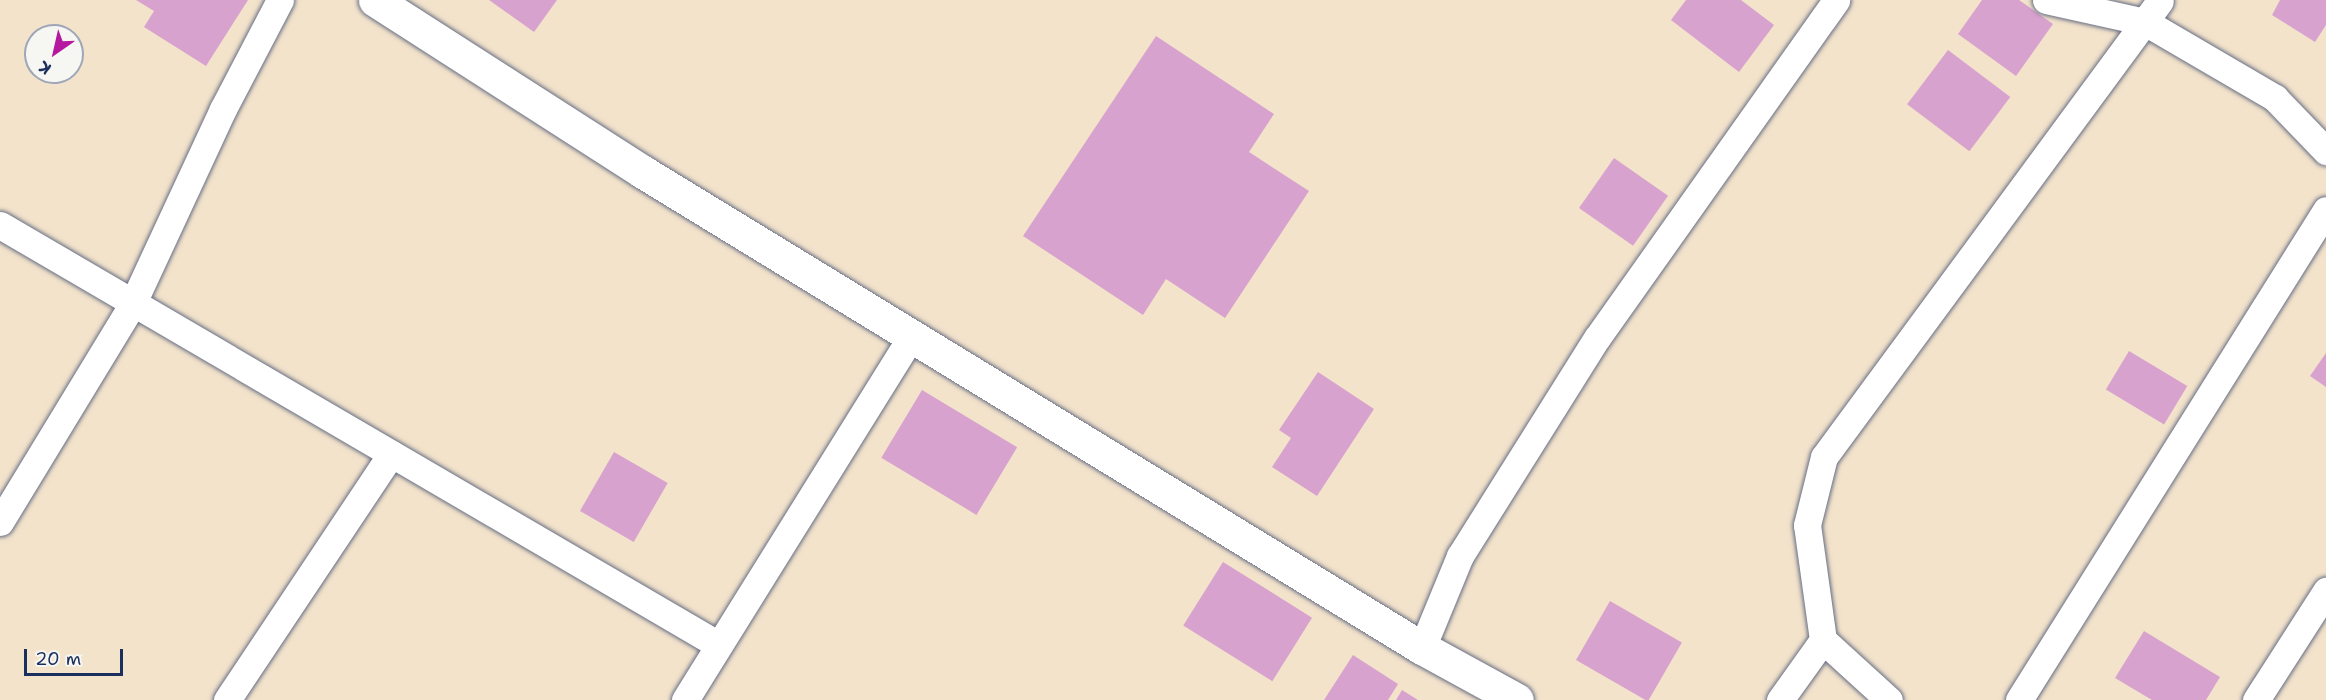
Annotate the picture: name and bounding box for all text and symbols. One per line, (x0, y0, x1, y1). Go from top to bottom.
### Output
north arrow (24, 24, 84, 84)
text: K (34, 56, 55, 79)
scale bar (27, 637, 126, 675)
text: 20 m (35, 647, 81, 671)

